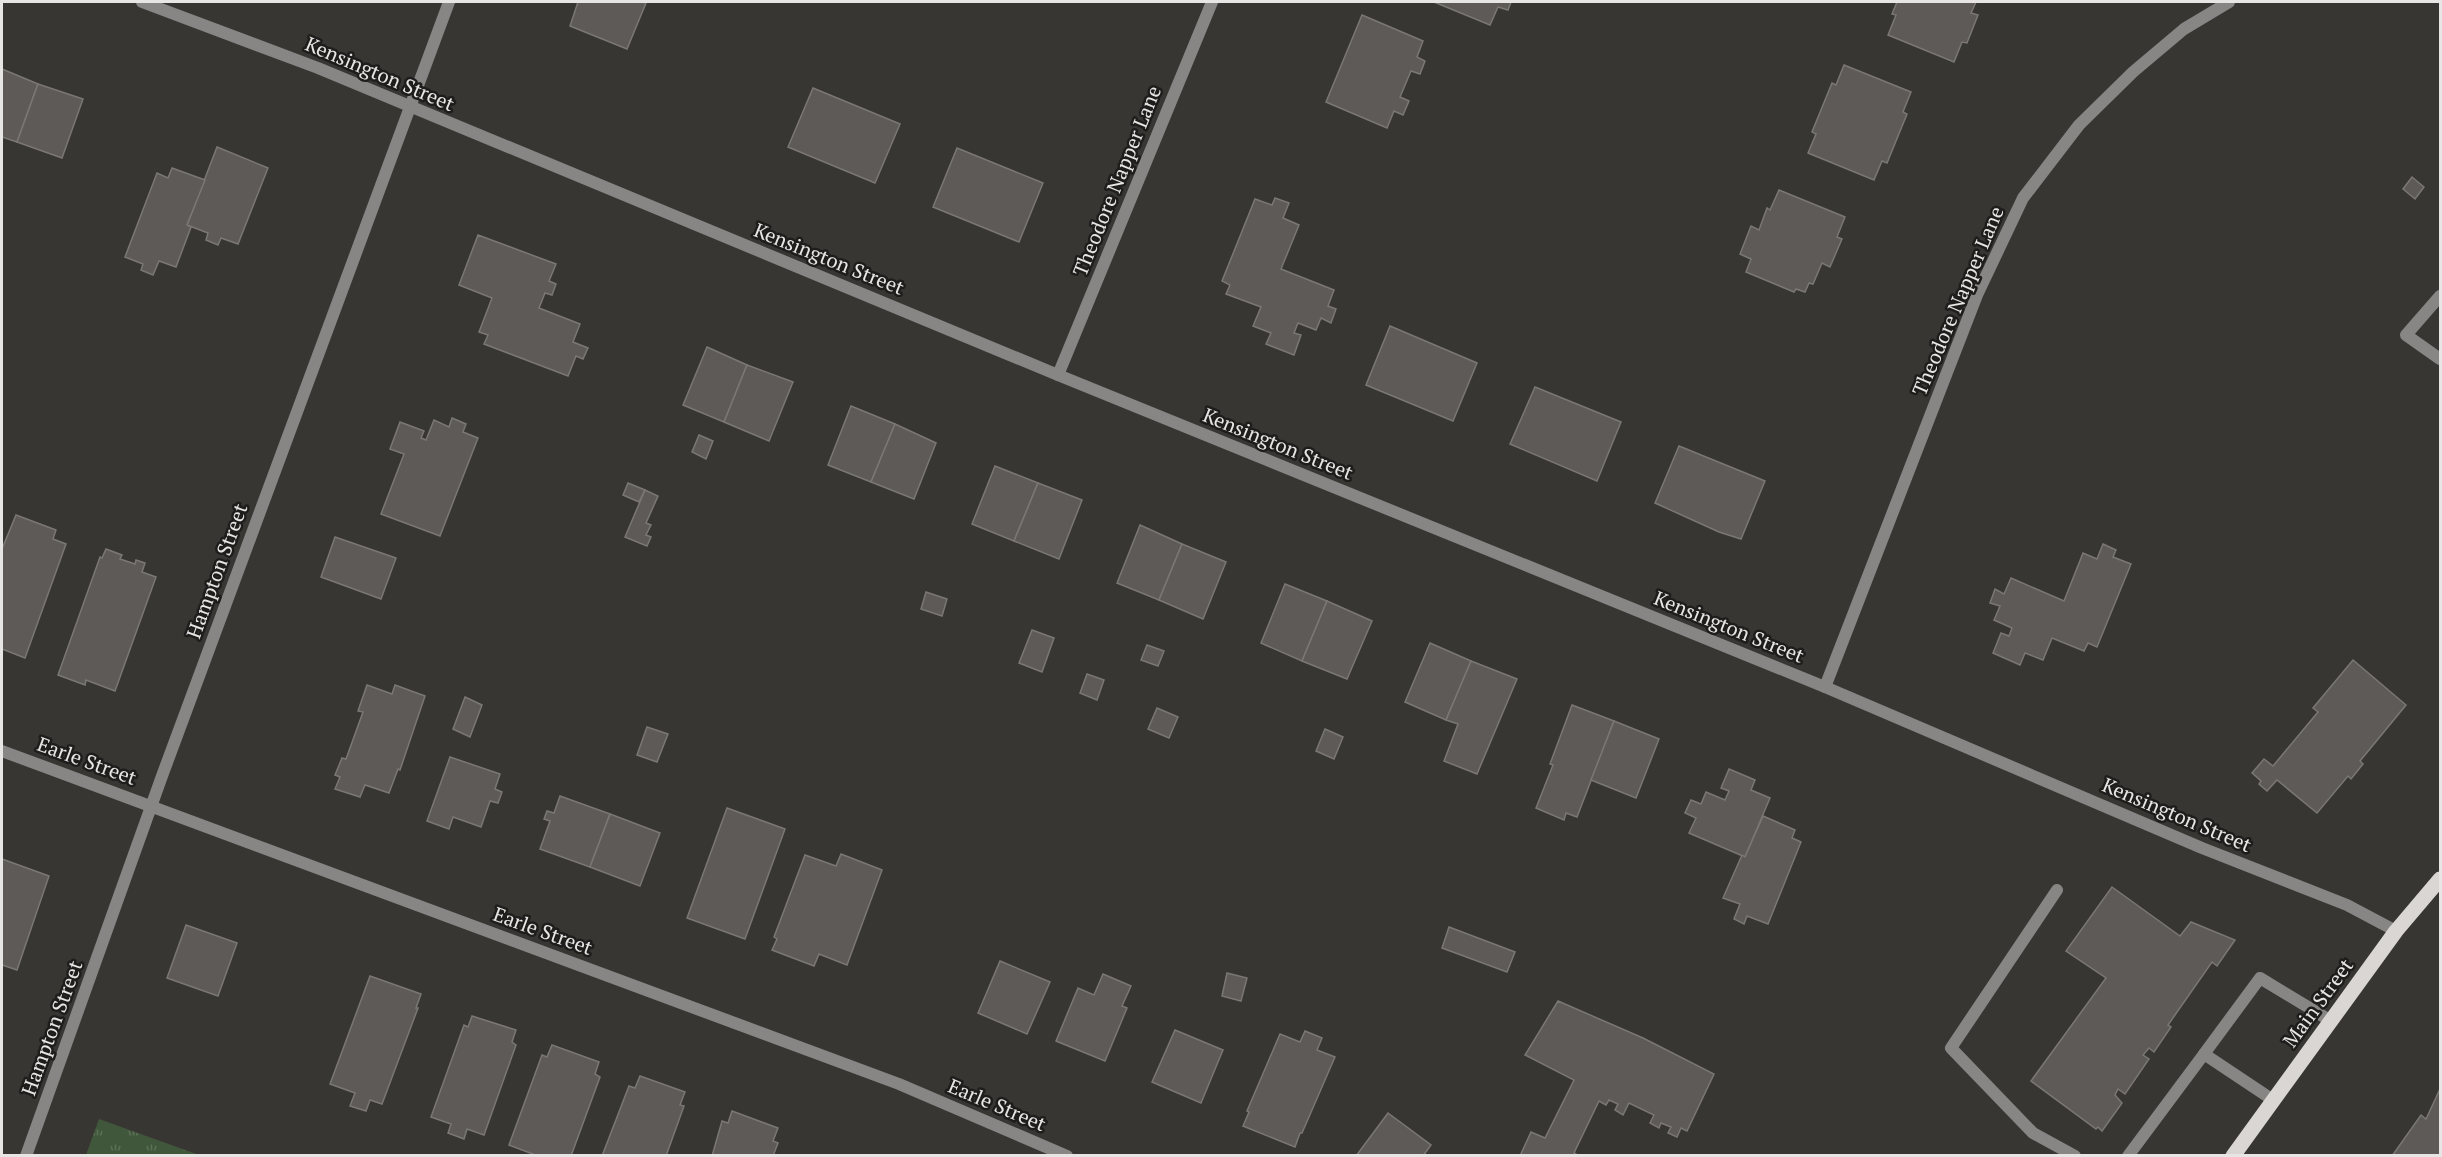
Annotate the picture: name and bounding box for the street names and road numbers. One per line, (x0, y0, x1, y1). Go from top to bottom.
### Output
street label: Kensington Street (301, 30, 459, 117)
street label: Theodore Napper Lane (1066, 82, 1167, 280)
street label: Theodore Napper Lane (1905, 202, 2010, 400)
street label: Kensington Street (750, 216, 909, 301)
street label: Kensington Street (1199, 401, 1358, 486)
street label: Hampton Street (180, 499, 254, 642)
street label: Kensington Street (1650, 584, 1809, 669)
street label: Earle Street (34, 730, 141, 791)
street label: Kensington Street (2098, 771, 2256, 858)
street label: Earle Street (490, 900, 597, 961)
street label: Main Street (2276, 952, 2359, 1053)
street label: Hampton Street (15, 956, 89, 1099)
street label: Earle Street (944, 1072, 1051, 1137)

